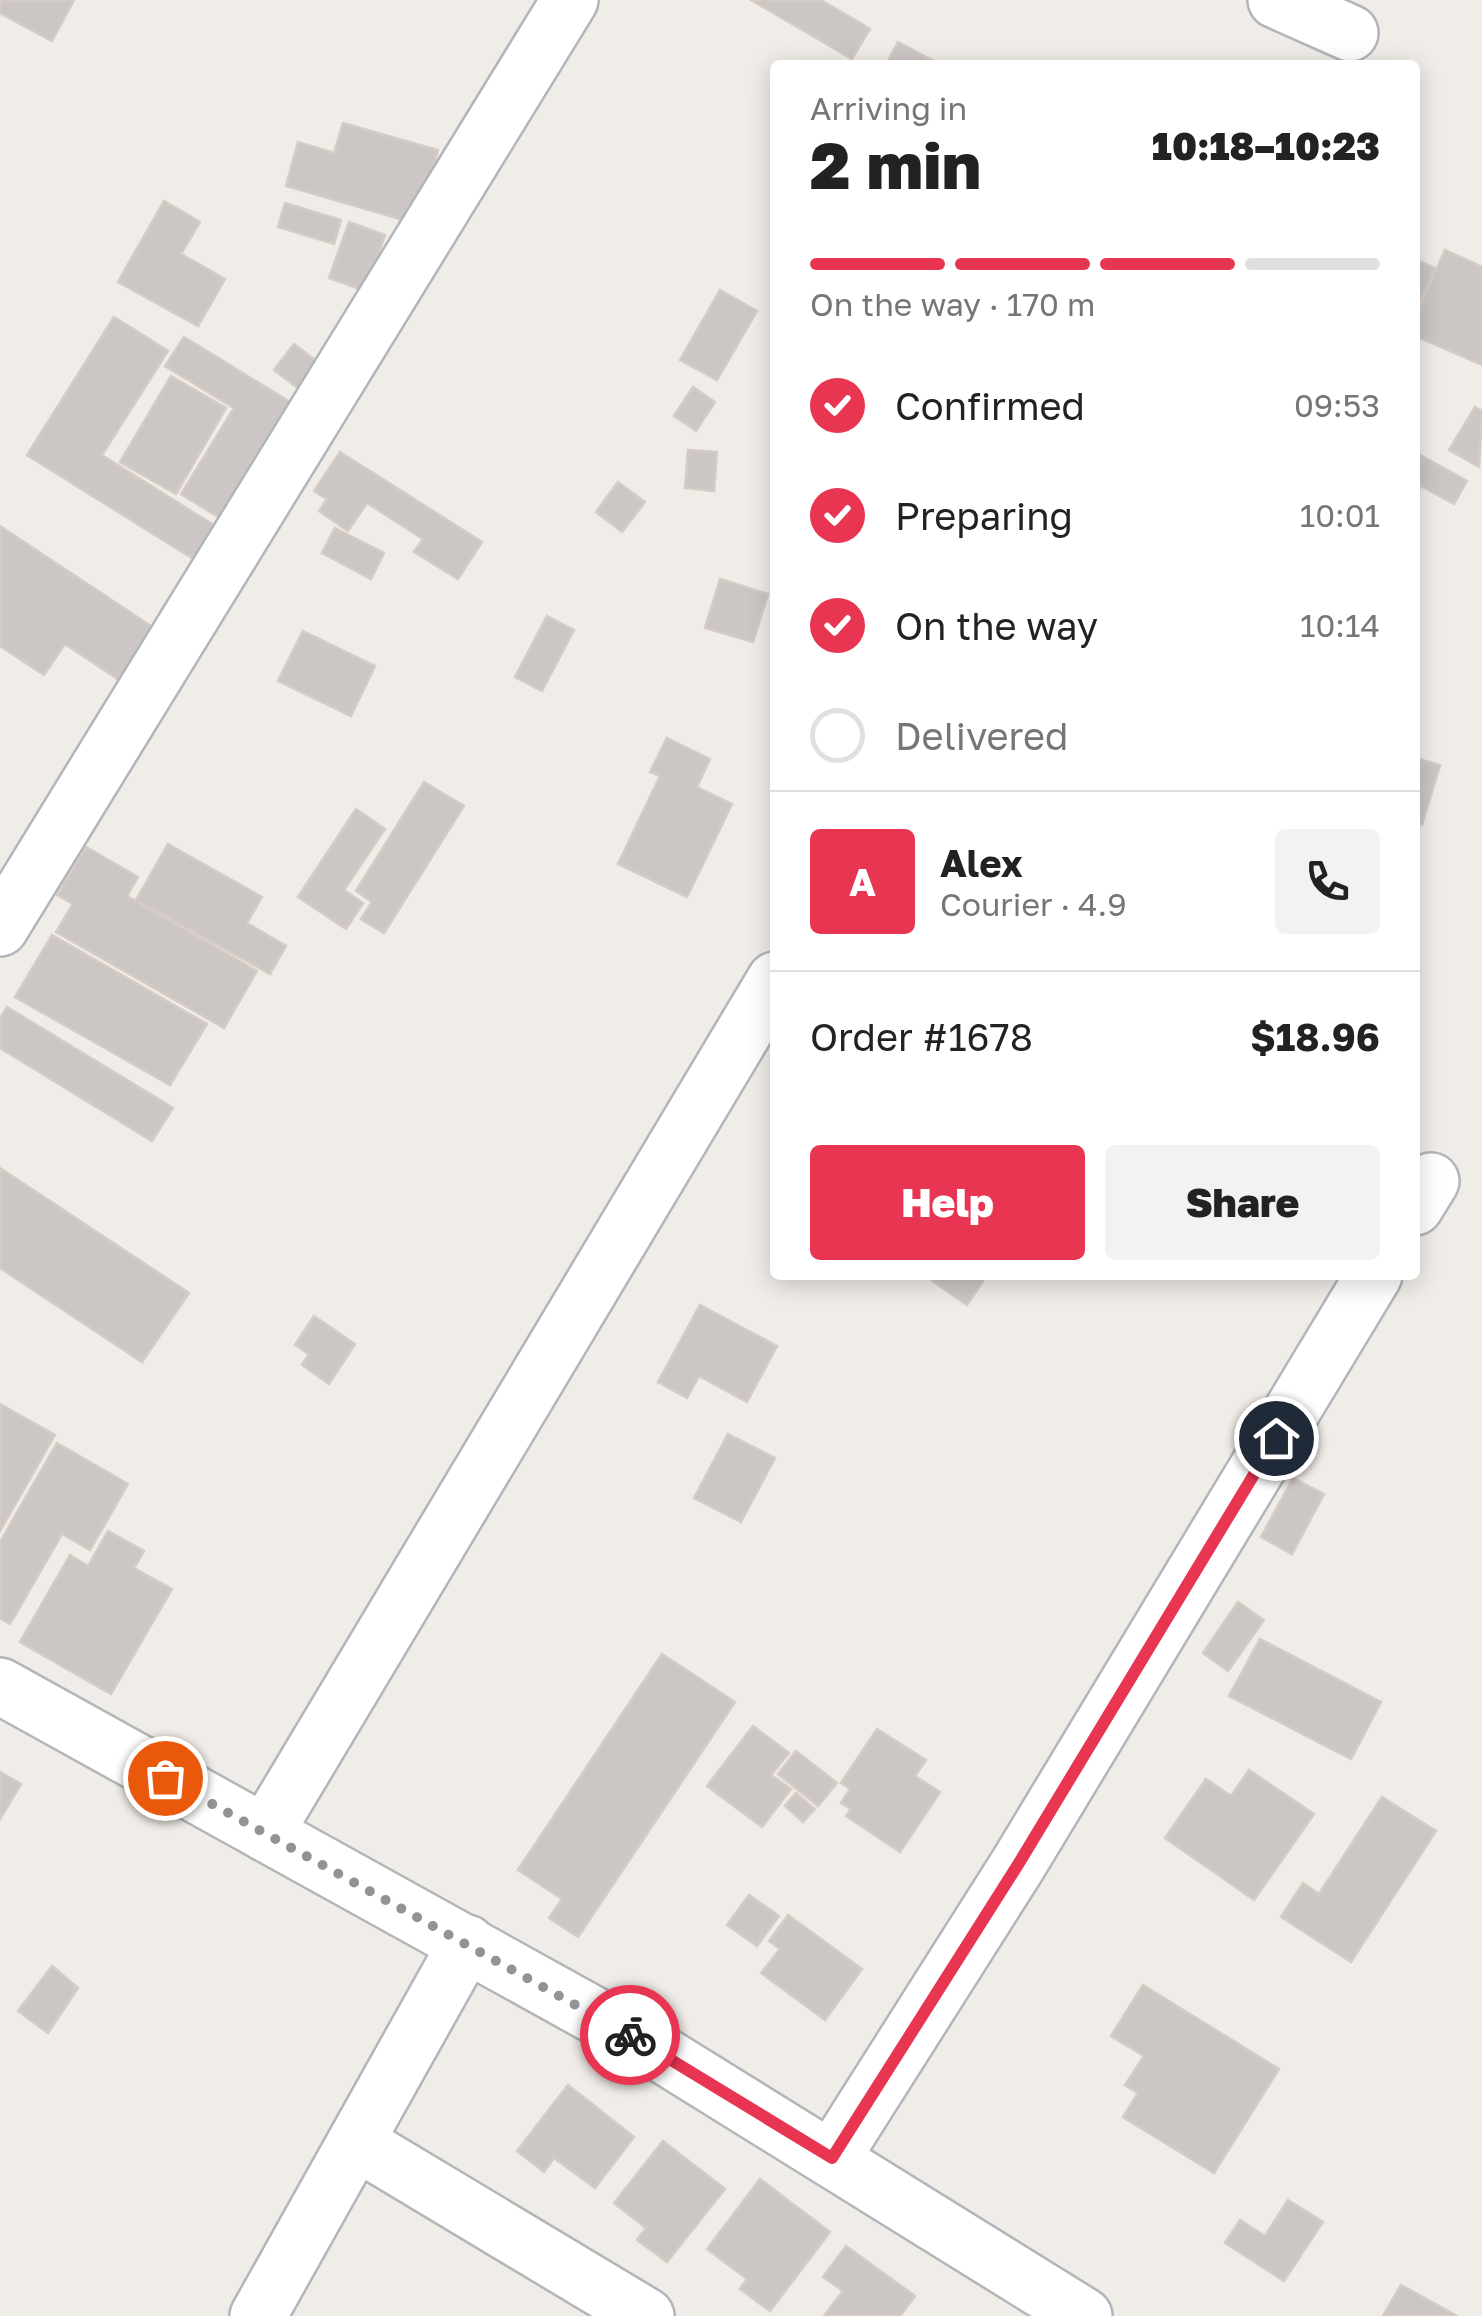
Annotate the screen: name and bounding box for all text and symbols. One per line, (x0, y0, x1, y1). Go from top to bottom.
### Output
text: Arriving in (810, 89, 967, 127)
text: 10:18–10:23 (1152, 123, 1380, 168)
text: 2 min (810, 125, 981, 203)
text: On the way · 170 m (810, 285, 1095, 323)
icon: check (810, 378, 865, 433)
text: Confirmed (895, 383, 1085, 428)
text: 09:53 (1294, 386, 1380, 424)
icon: check (810, 488, 865, 543)
text: Preparing (895, 493, 1073, 538)
text: 10:01 (1300, 496, 1380, 534)
icon: check (810, 598, 865, 653)
text: On the way (895, 603, 1098, 648)
text: 10:14 (1300, 606, 1380, 644)
text: Delivered (895, 713, 1068, 758)
button: phone (1275, 829, 1380, 934)
text: Alex (940, 840, 1023, 885)
text: A (849, 859, 876, 904)
text: Courier · 4.9 (940, 885, 1127, 923)
text: Order #1678 (810, 1014, 1033, 1059)
text: $18.96 (1250, 1014, 1380, 1059)
button: Help (810, 1145, 1085, 1260)
button: Share (1105, 1145, 1380, 1260)
pin (1234, 1396, 1319, 1481)
icon: home (1249, 1411, 1304, 1466)
pin (123, 1736, 208, 1821)
icon: bag (138, 1751, 193, 1806)
courier (580, 1985, 680, 2085)
icon: bike (603, 2008, 658, 2063)

